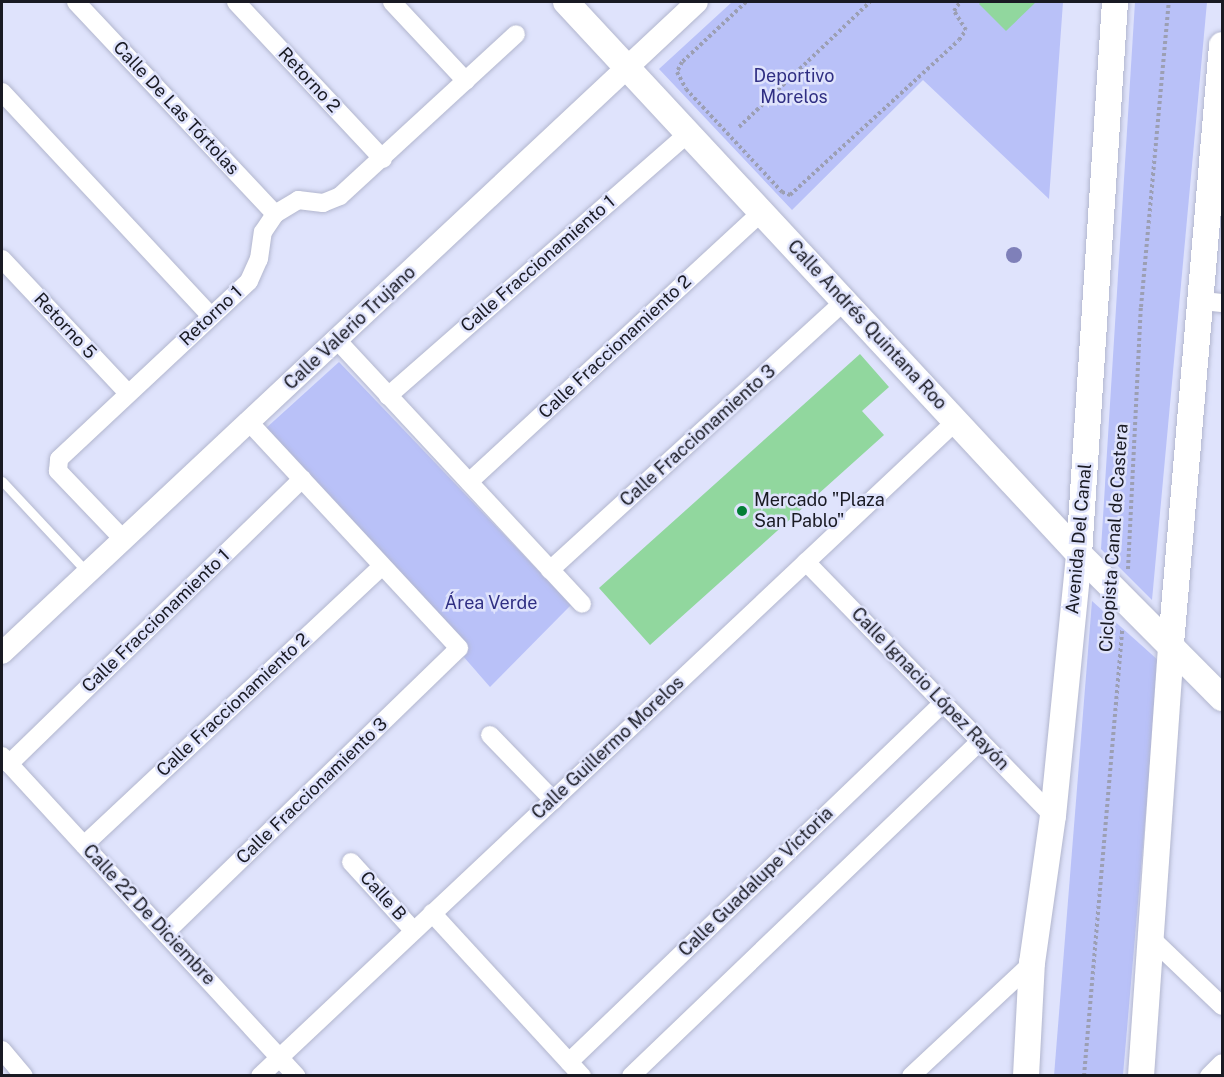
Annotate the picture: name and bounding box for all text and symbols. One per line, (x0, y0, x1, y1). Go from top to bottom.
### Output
street label: Calle De Las Tórtolas (108, 37, 244, 179)
street label: Retorno 2 (273, 43, 345, 117)
park label: Deportivo Morelos (754, 66, 834, 109)
street label: Calle Fraccionamiento 1 (456, 191, 620, 337)
street label: Calle Andrés Quintana Roo (783, 236, 951, 414)
street label: Calle Valerio Trujano (280, 261, 420, 395)
street label: Calle Fraccionamiento 2 (534, 271, 696, 423)
street label: Retorno 1 (175, 282, 247, 350)
street label: Retorno 5 (29, 289, 101, 363)
street label: Calle Fraccionamiento 3 (616, 361, 780, 511)
street label: Ciclopista Canal de Castera (1095, 423, 1133, 653)
street label: Avenida Del Canal (1062, 463, 1096, 615)
place label: Mercado "Plaza San Pablo" (754, 490, 885, 532)
marker: Mercado "Plaza San Pablo" (735, 504, 749, 518)
street label: Calle Fraccionamiento 1 (77, 545, 235, 697)
park label: Área Verde (444, 592, 538, 614)
street label: Calle Ignacio López Rayón (847, 603, 1013, 775)
street label: Calle Fraccionamiento 2 (152, 629, 314, 781)
street label: Calle Guillermo Morelos (527, 672, 689, 824)
street label: Calle Fraccionamiento 3 (232, 713, 392, 869)
street label: Calle Guadalupe Victoria (674, 802, 838, 962)
street label: Calle 22 De Diciembre (78, 840, 220, 990)
street label: Calle B (355, 867, 411, 925)

